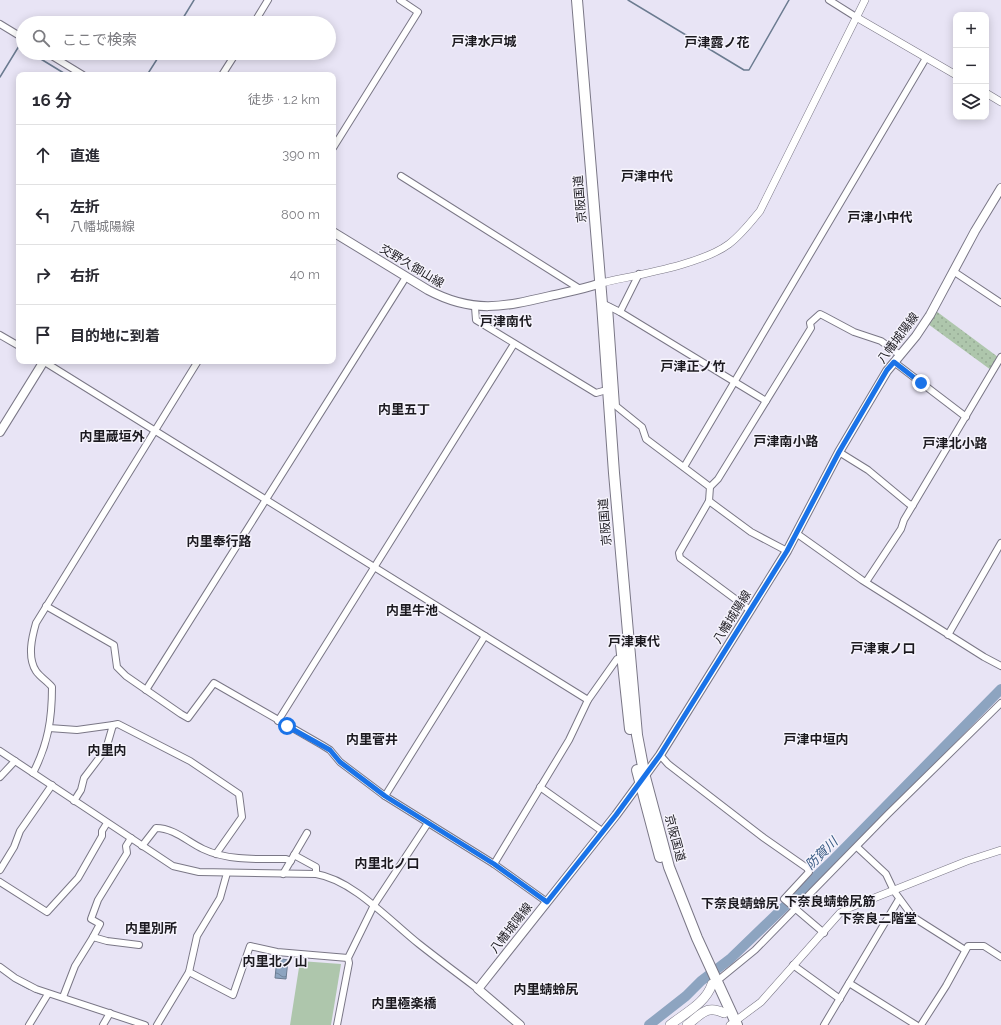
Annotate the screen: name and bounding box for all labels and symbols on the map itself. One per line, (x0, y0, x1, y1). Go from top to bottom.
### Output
district label: 戸津水戸城 (451, 34, 517, 49)
district label: 戸津露ノ花 (684, 35, 750, 50)
district label: 戸津中代 (621, 169, 673, 184)
street label: 京阪国道 (571, 174, 589, 224)
district label: 戸津小中代 (847, 210, 913, 225)
street label: 交野久御山線 (378, 241, 446, 291)
street label: 八幡城陽線 (874, 310, 922, 366)
district label: 戸津南代 (480, 314, 532, 329)
district label: 戸津正ノ竹 (660, 359, 726, 374)
route end (912, 374, 930, 392)
district label: 内里五丁 (378, 402, 430, 417)
district label: 内里蔵垣外 (79, 429, 145, 444)
district label: 戸津南小路 (753, 434, 819, 449)
district label: 戸津北小路 (922, 436, 988, 451)
street label: 京阪国道 (596, 497, 614, 547)
district label: 内里奉行路 (186, 534, 252, 549)
street label: 八幡城陽線 (710, 588, 754, 646)
district label: 内里牛池 (386, 603, 438, 618)
district label: 戸津東代 (608, 634, 660, 649)
district label: 戸津東ノ口 (850, 641, 916, 656)
route start (278, 717, 296, 735)
district label: 内里菅井 (346, 732, 398, 747)
district label: 戸津中垣内 (783, 732, 849, 747)
district label: 内里内 (87, 743, 127, 758)
street label: 京阪国道 (662, 813, 688, 863)
water label: 防賀川 (802, 833, 842, 872)
district label: 内里北ノ口 (354, 856, 420, 871)
district label: 下奈良蜻蛉尻筋 (784, 894, 876, 909)
district label: 下奈良蜻蛉尻 (701, 896, 779, 911)
street label: 八幡城陽線 (487, 900, 535, 956)
district label: 下奈良二階堂 (839, 911, 917, 926)
district label: 内里別所 (125, 921, 177, 936)
district label: 内里北ノ山 (242, 954, 308, 969)
district label: 内里蜻蛉尻 (513, 982, 579, 997)
district label: 内里極楽橋 (371, 996, 437, 1011)

